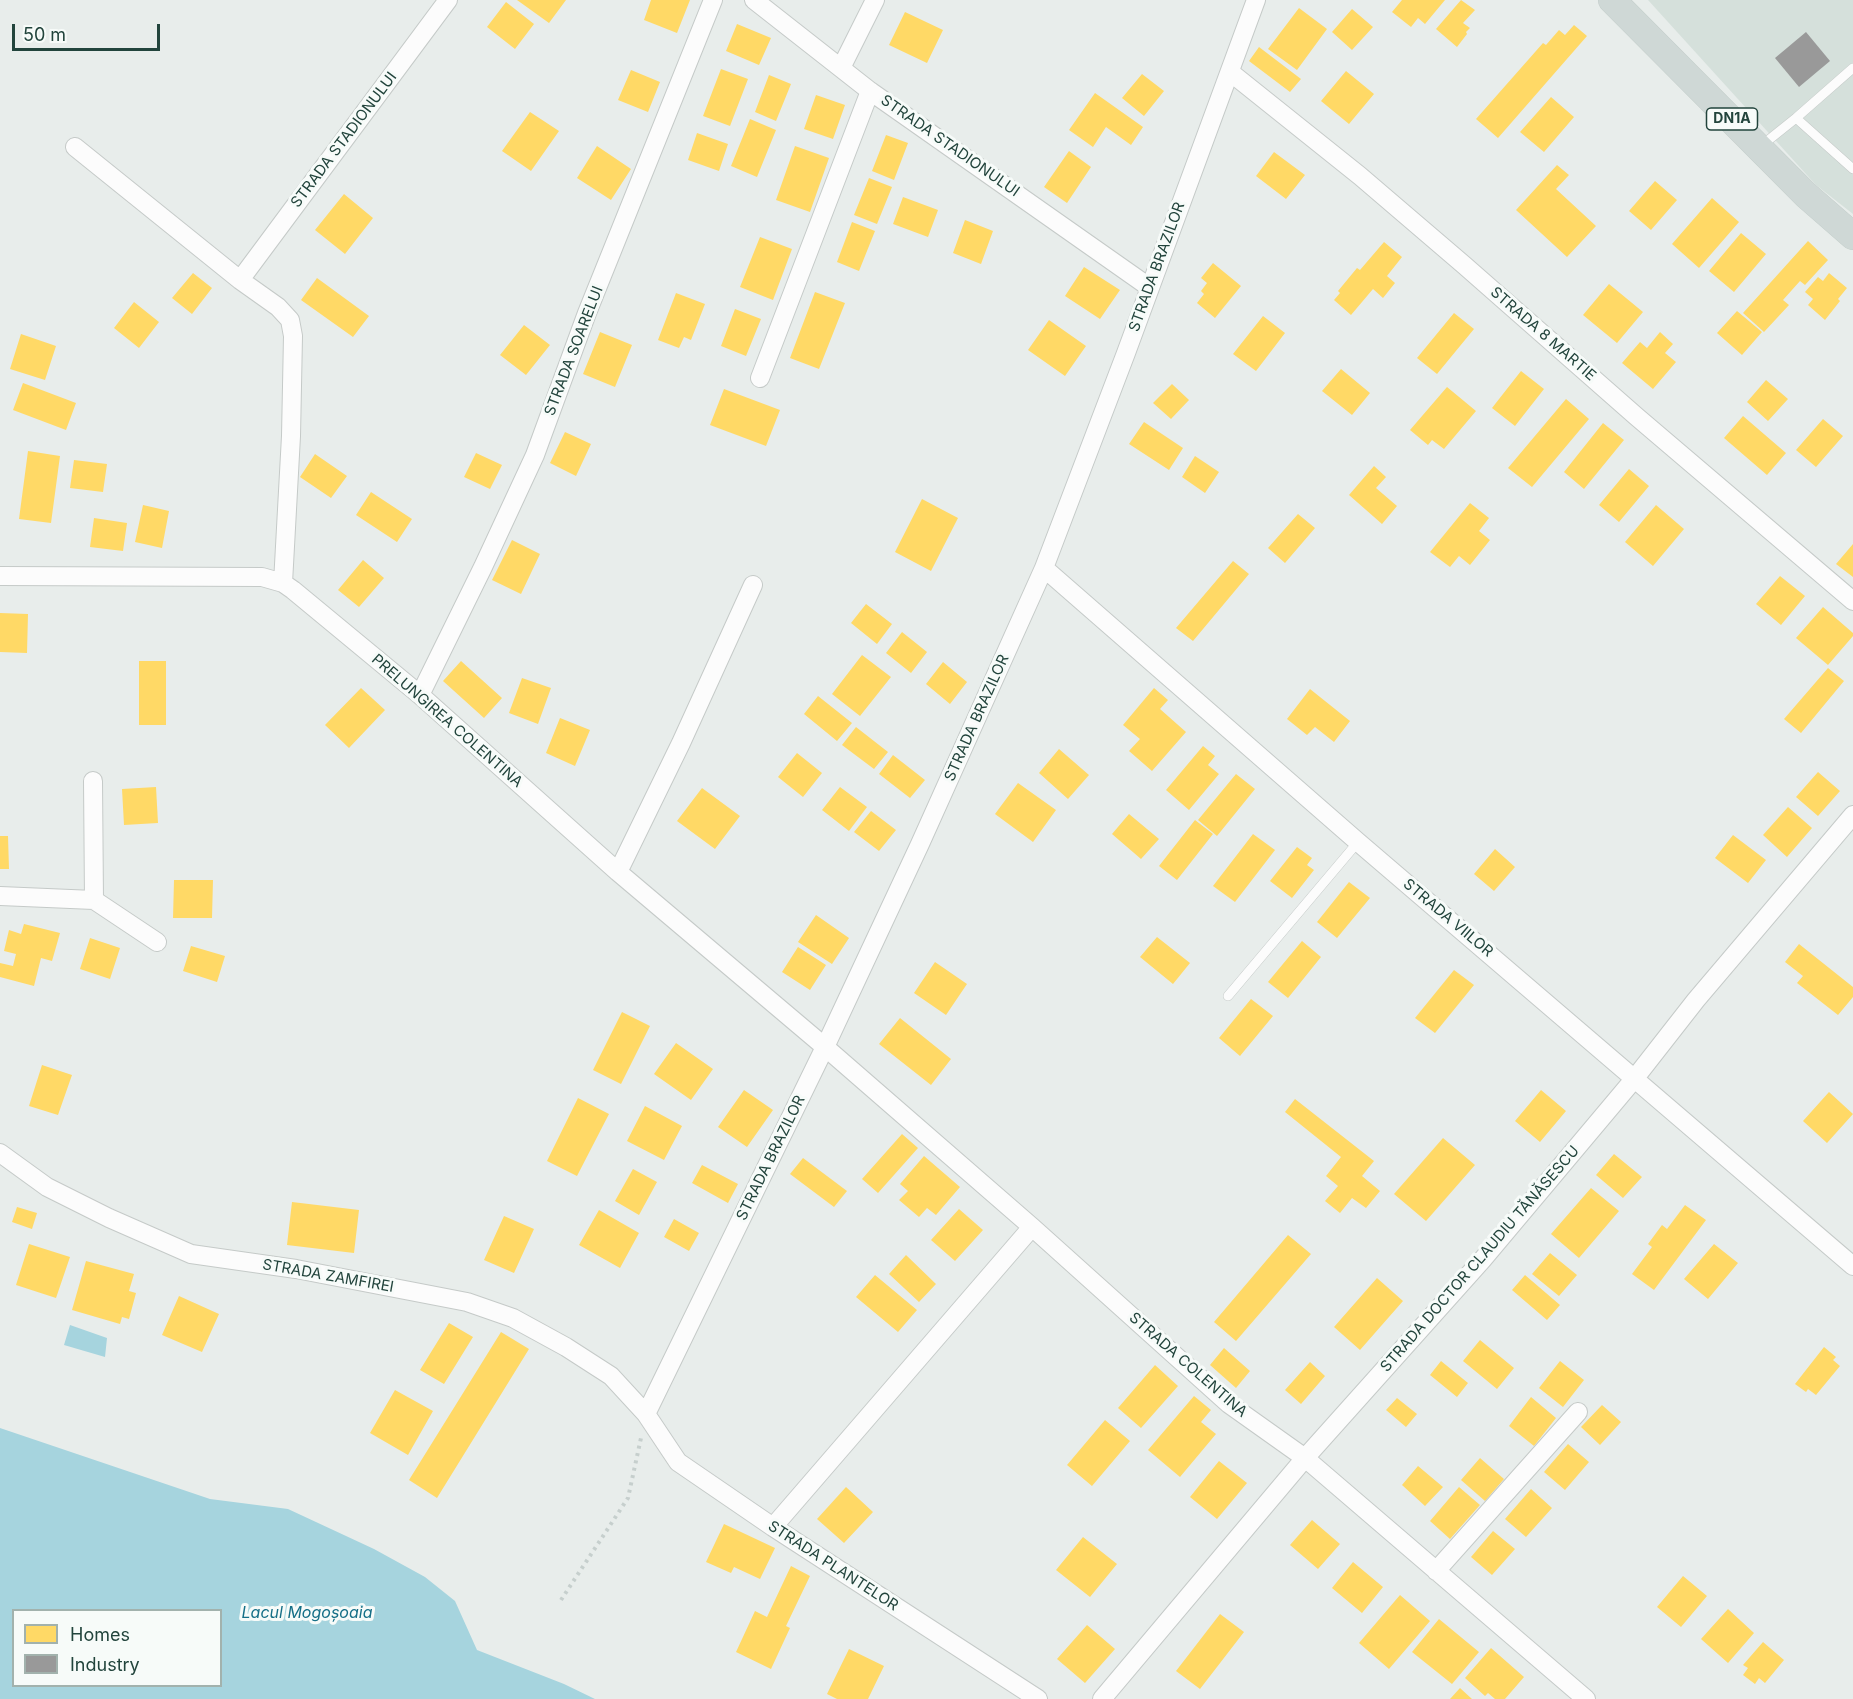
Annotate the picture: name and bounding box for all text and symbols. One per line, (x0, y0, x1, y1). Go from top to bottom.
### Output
scale bar (15, 12, 164, 50)
text: 50 m (23, 24, 66, 45)
street label: STRADA STADIONULUI (287, 69, 401, 211)
street label: STRADA STADIONULUI (877, 91, 1023, 201)
road number: DN1A (1706, 108, 1758, 130)
street label: STRADA BRAZILOR (1125, 200, 1189, 334)
street label: STRADA 8 MARTIE (1487, 283, 1599, 385)
street label: STRADA SOARELUI (541, 284, 607, 418)
street label: PRELUNGIREA COLENTINA (368, 650, 526, 792)
street label: STRADA BRAZILOR (941, 652, 1013, 784)
street label: STRADA VIILOR (1399, 875, 1497, 961)
street label: STRADA BRAZILOR (733, 1093, 809, 1223)
street label: STRADA DOCTOR CLAUDIU TĂNĂSESCU (1377, 1142, 1583, 1376)
street label: STRADA ZAMFIREI (261, 1256, 395, 1296)
street label: STRADA COLENTINA (1125, 1309, 1251, 1421)
street label: STRADA PLANTELOR (764, 1517, 902, 1615)
water label: Lacul Mogoșoaia (242, 1603, 372, 1623)
legend (12, 1609, 222, 1687)
text: Homes (70, 1624, 130, 1645)
text: Industry (70, 1654, 140, 1675)

